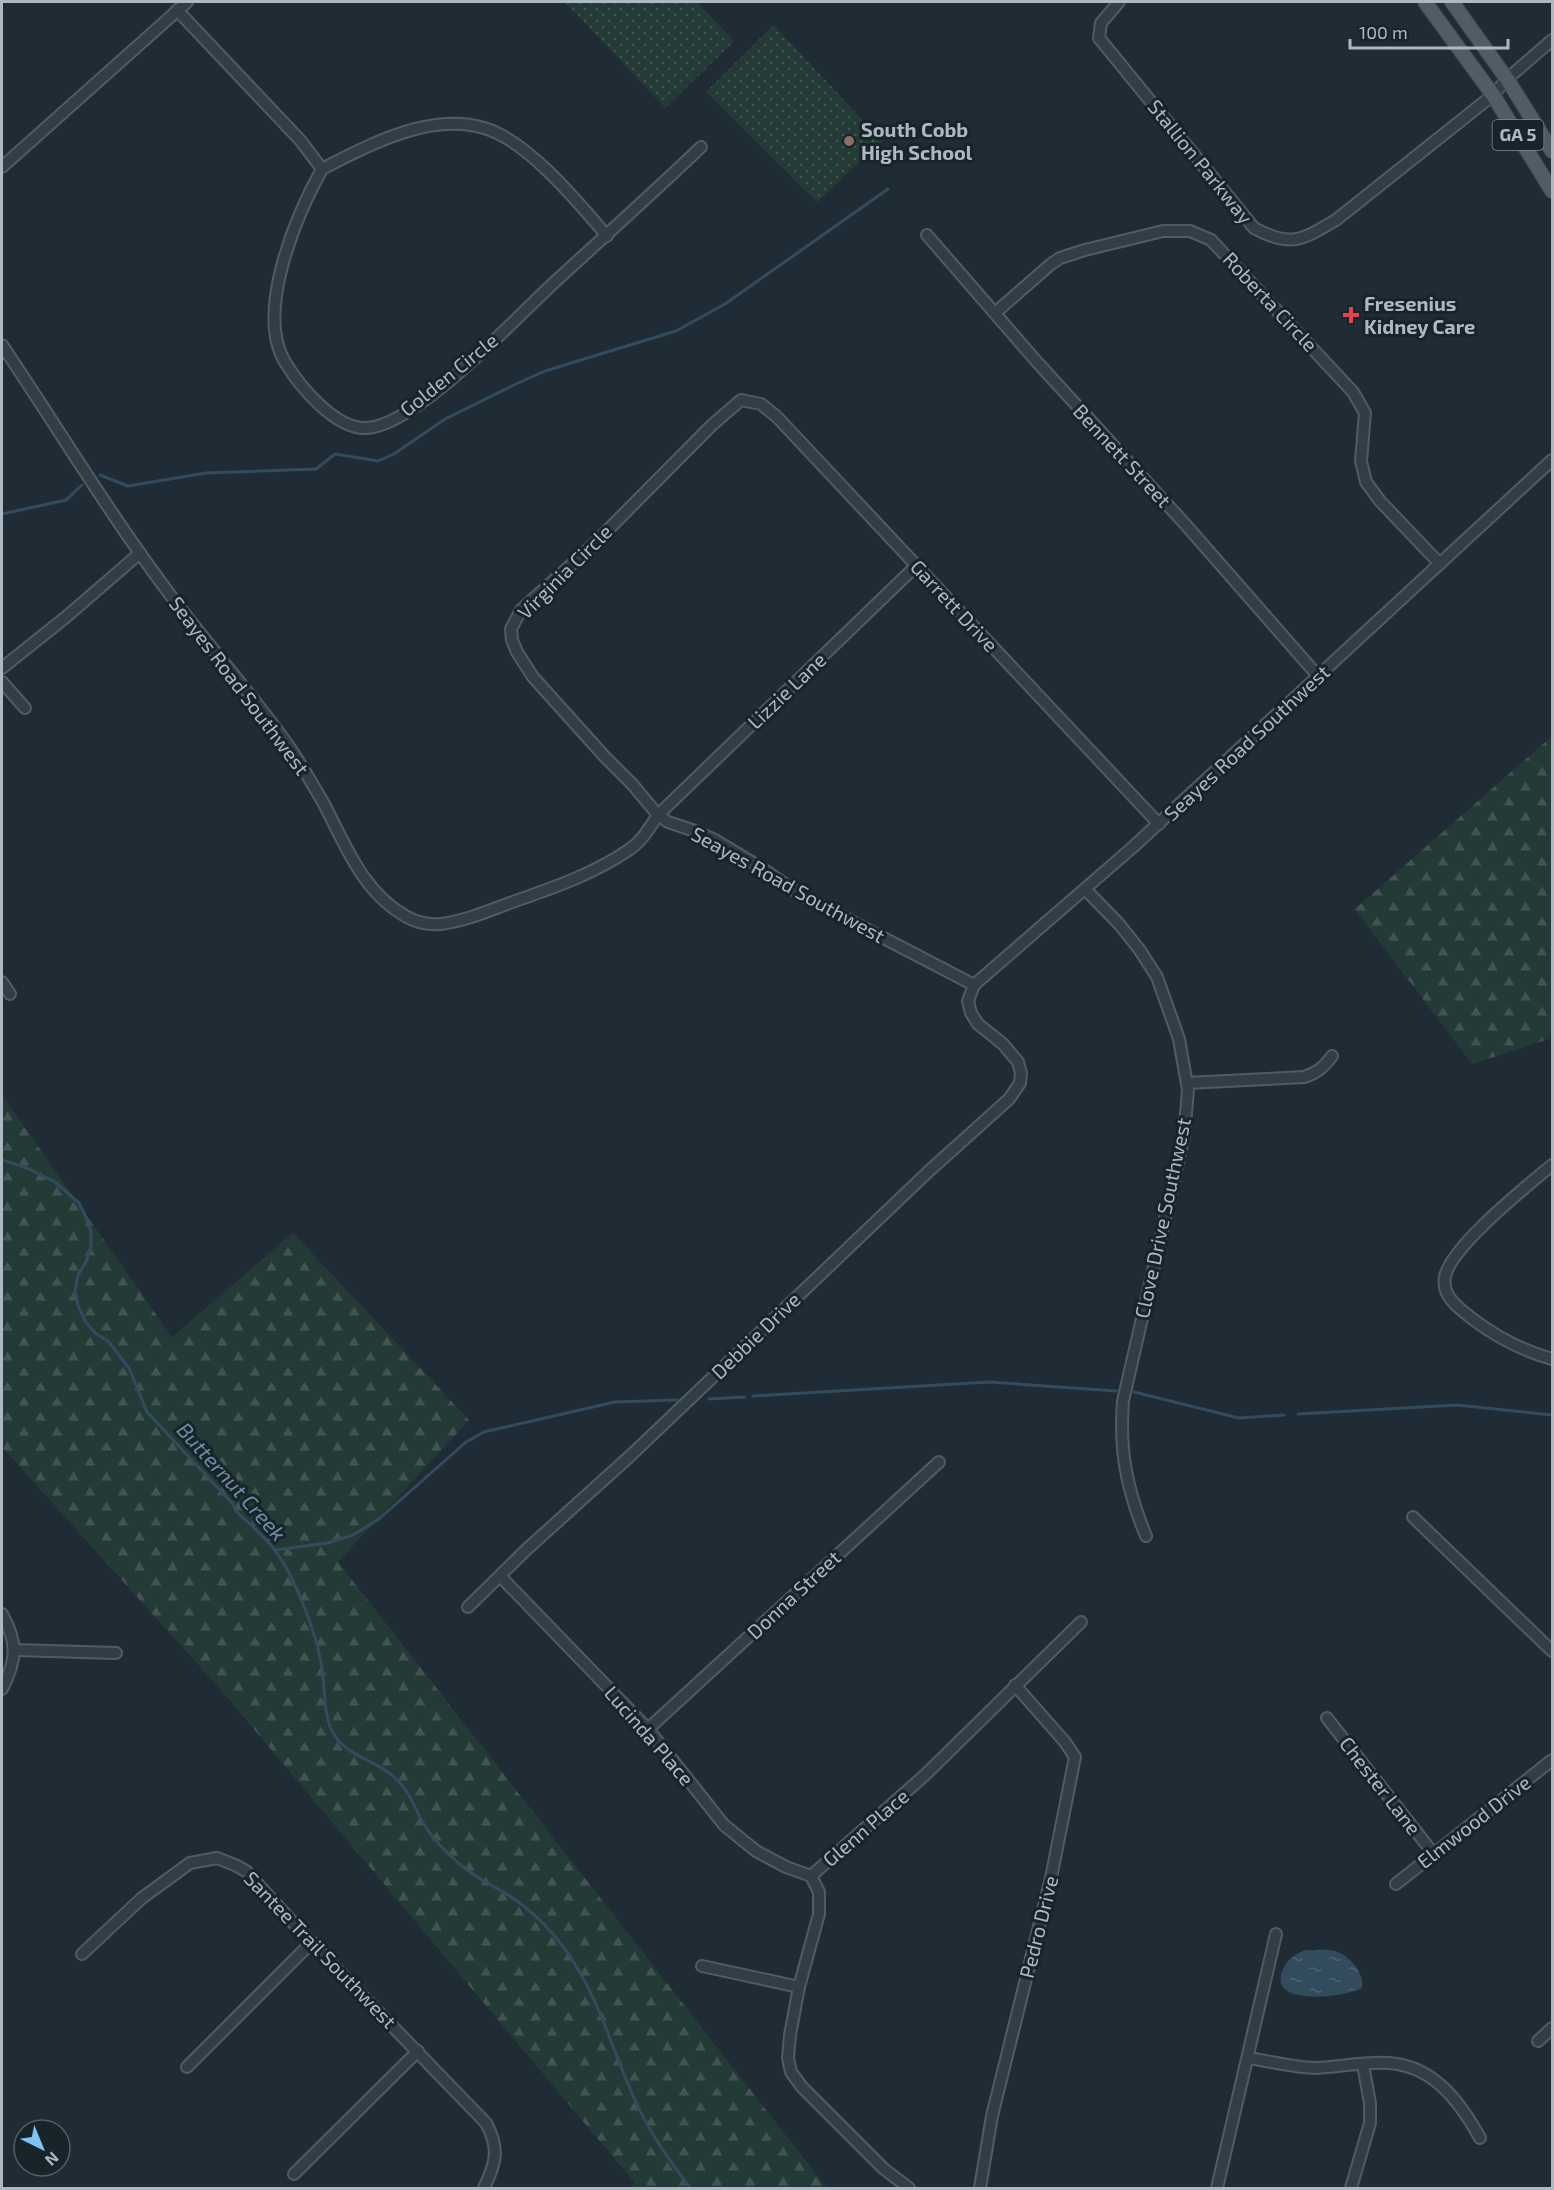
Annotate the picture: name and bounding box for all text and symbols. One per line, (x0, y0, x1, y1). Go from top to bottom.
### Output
scale bar (1350, 12, 1508, 50)
text: 100 m (1359, 21, 1408, 43)
street label: Stallion Parkway (1143, 94, 1258, 229)
place label: South Cobb High School (861, 117, 973, 164)
road number: GA 5 (1492, 120, 1544, 150)
marker: South Cobb High School (842, 134, 856, 148)
street label: Roberta Circle (1219, 247, 1323, 356)
place label: Fresenius Kidney Care (1364, 291, 1475, 339)
marker: Fresenius Kidney Care (1342, 306, 1360, 324)
street label: Golden Circle (395, 328, 502, 421)
street label: Bennett Street (1069, 399, 1177, 512)
street label: Virginia Circle (512, 519, 617, 624)
street label: Garrett Drive (906, 554, 1003, 656)
street label: Seayes Road Southwest (165, 591, 315, 780)
street label: Lizzie Lane (742, 647, 830, 733)
street label: Seayes Road Southwest (1159, 659, 1334, 825)
street label: Seayes Road Southwest (688, 821, 890, 948)
street label: Clove Drive Southwest (1129, 1115, 1195, 1320)
street label: Debbie Drive (706, 1287, 805, 1384)
water label: Butternut Creek (172, 1417, 292, 1545)
street label: Donna Street (742, 1545, 845, 1644)
street label: Lucinda Place (600, 1681, 699, 1790)
street label: Chester Lane (1335, 1732, 1427, 1839)
street label: Elmwood Drive (1412, 1770, 1535, 1873)
street label: Glenn Place (817, 1783, 913, 1871)
street label: Santee Trail Southwest (240, 1866, 402, 2033)
street label: Pedro Drive (1014, 1873, 1062, 1981)
north arrow (12, 2118, 72, 2178)
text: N (42, 2148, 63, 2170)

